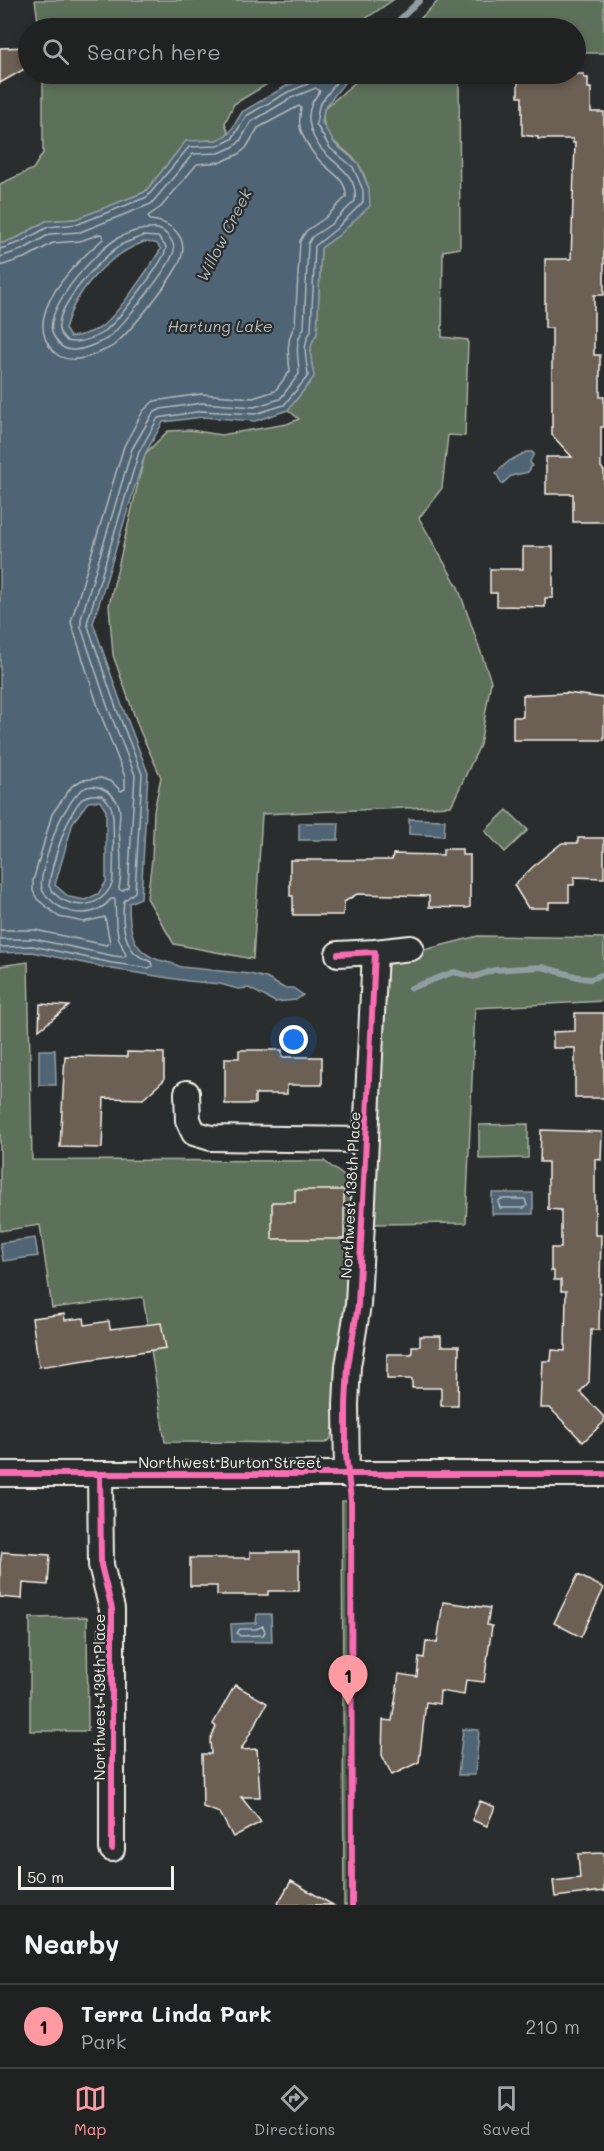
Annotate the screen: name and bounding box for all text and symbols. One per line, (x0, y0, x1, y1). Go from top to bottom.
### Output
search box (18, 18, 586, 84)
icon: search (39, 35, 72, 68)
text: Search here (87, 37, 221, 66)
water label: Willow Creek (191, 184, 256, 285)
water label: Hartung Lake (167, 315, 273, 336)
your location (279, 1025, 308, 1054)
street label: Northwest 138th Place (336, 1111, 364, 1279)
street label: Northwest Burton Street (138, 1452, 322, 1472)
street label: Northwest 139th Place (89, 1614, 109, 1780)
pin: 1 (328, 1656, 368, 1705)
scale bar (18, 1863, 174, 1890)
text: 50 m (27, 1866, 64, 1887)
text: Nearby (24, 1927, 119, 1961)
text: Terra Linda Park (81, 1999, 272, 2028)
text: 1 (39, 2013, 48, 2039)
text: 210 m (525, 2013, 580, 2039)
text: Park (81, 2028, 126, 2054)
tab: Map (74, 2082, 107, 2139)
tab: Directions (254, 2082, 335, 2139)
tab: Saved (483, 2082, 530, 2139)

